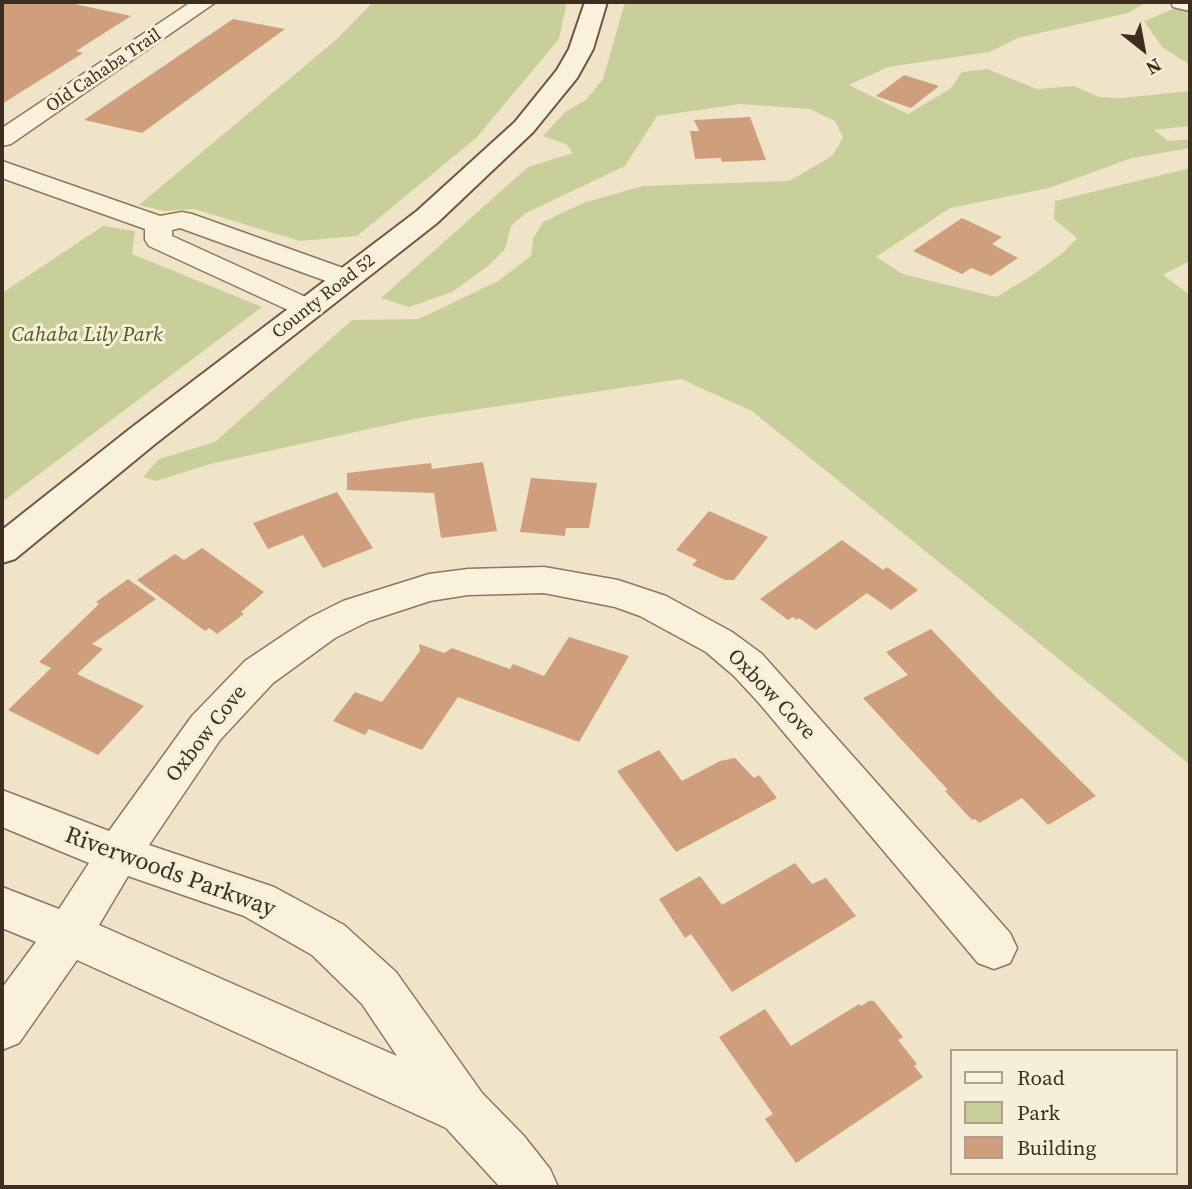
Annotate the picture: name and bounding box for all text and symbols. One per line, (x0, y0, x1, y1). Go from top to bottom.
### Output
north arrow (1108, 14, 1178, 84)
street label: Old Cahaba Trail (42, 24, 166, 118)
text: N (1141, 52, 1166, 82)
street label: County Road 52 (268, 250, 380, 344)
park label: Cahaba Lily Park (11, 323, 163, 349)
street label: Oxbow Cove (722, 644, 820, 746)
street label: Oxbow Cove (161, 680, 253, 788)
street label: Riverwoods Parkway (61, 822, 279, 924)
legend (950, 1049, 1178, 1175)
text: Road (1017, 1063, 1065, 1092)
text: Park (1017, 1098, 1060, 1127)
text: Building (1017, 1133, 1096, 1162)

